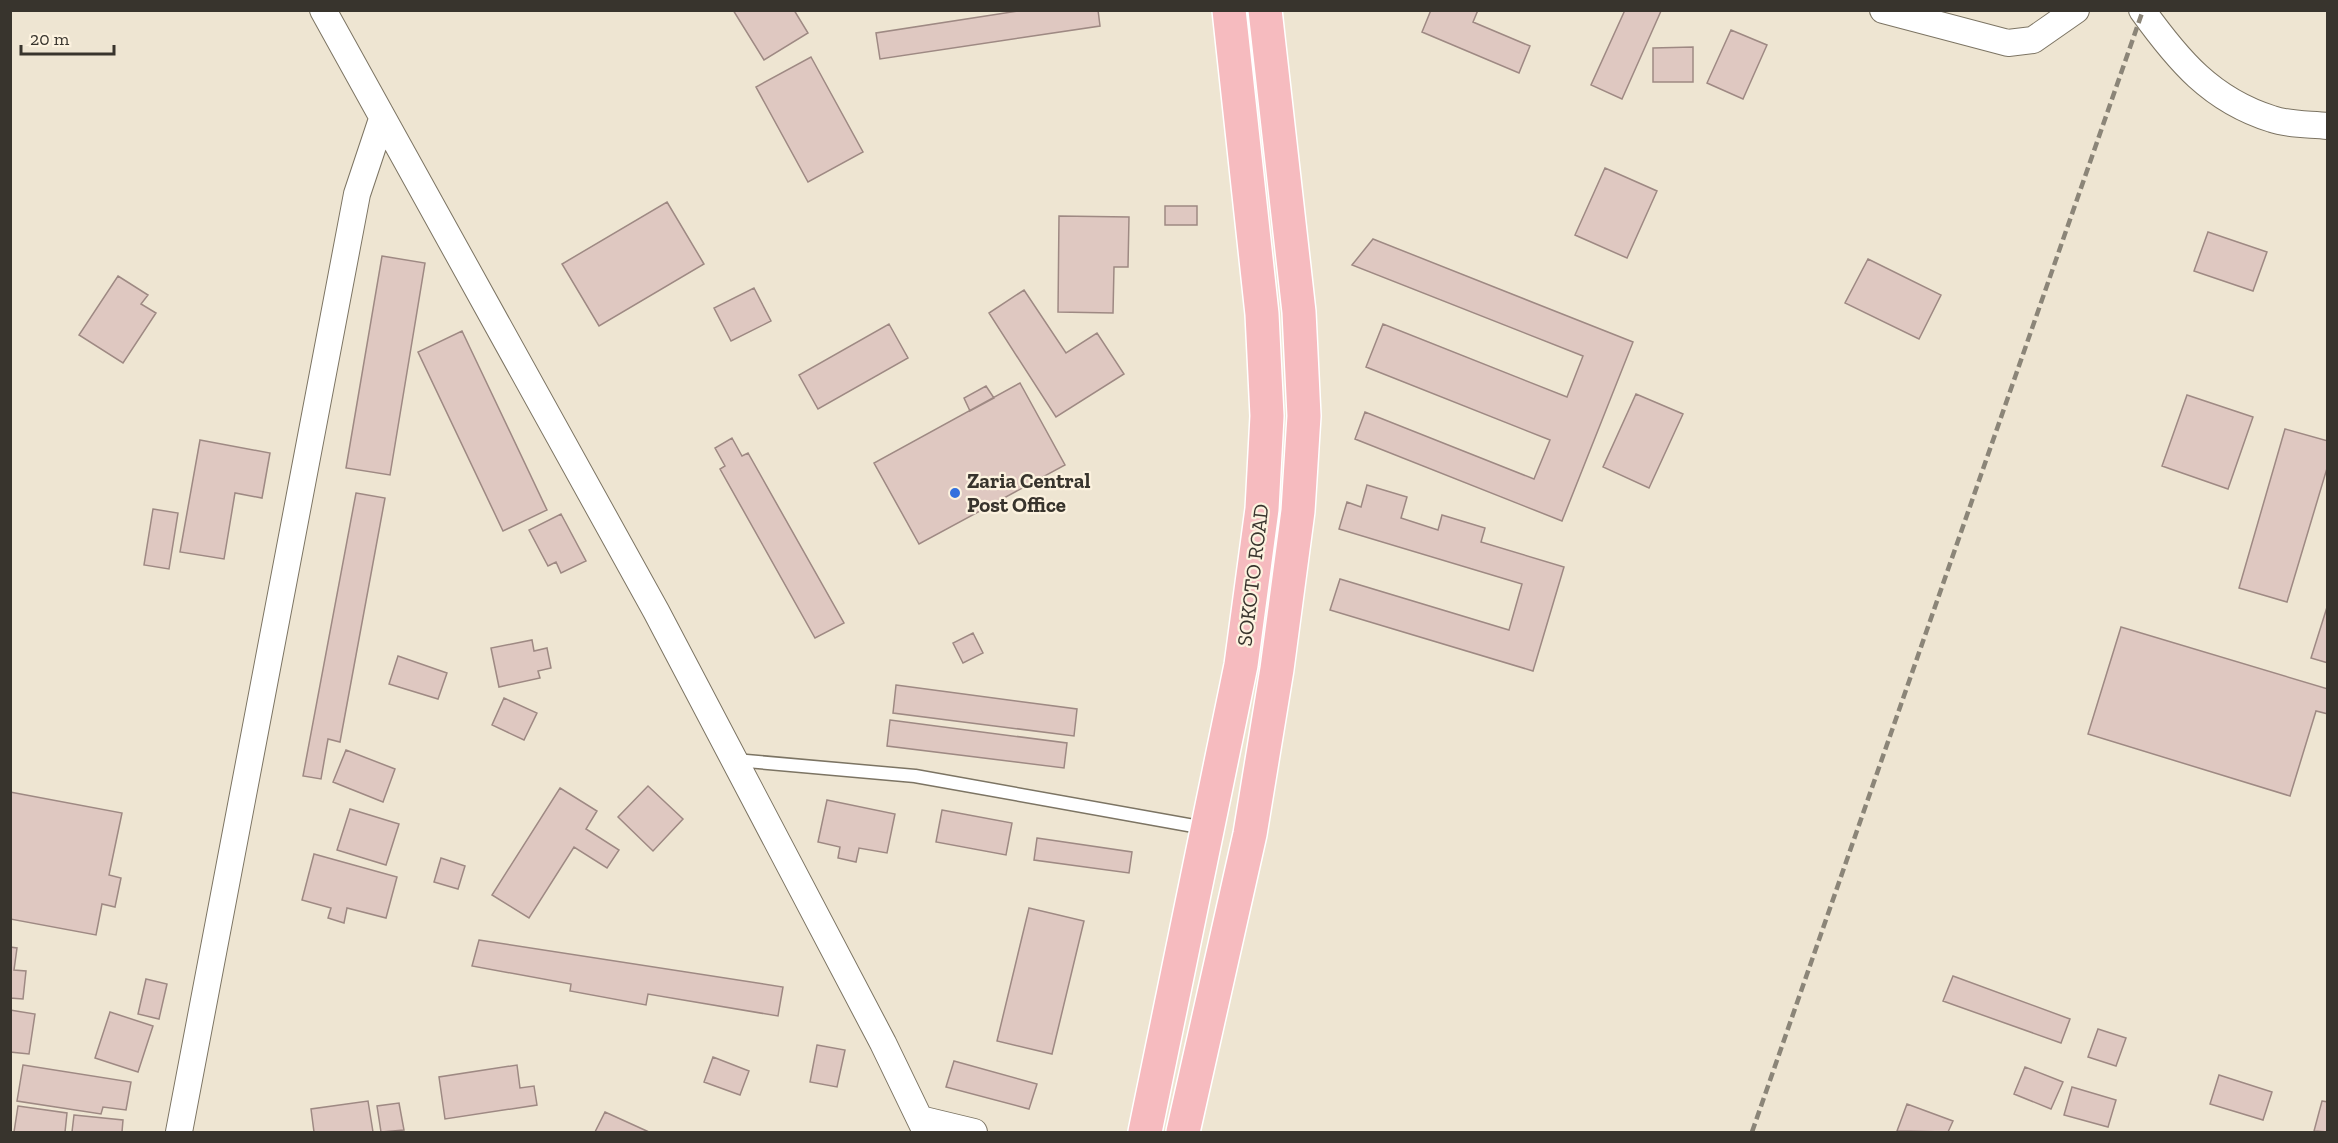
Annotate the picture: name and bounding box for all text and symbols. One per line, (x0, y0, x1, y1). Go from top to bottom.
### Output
scale bar (21, 18, 114, 56)
text: 20 m (30, 28, 70, 50)
place label: Zaria Central Post Office (967, 468, 1090, 517)
marker: Zaria Central Post Office (948, 486, 962, 500)
street label: SOKOTO ROAD (1231, 502, 1274, 647)

